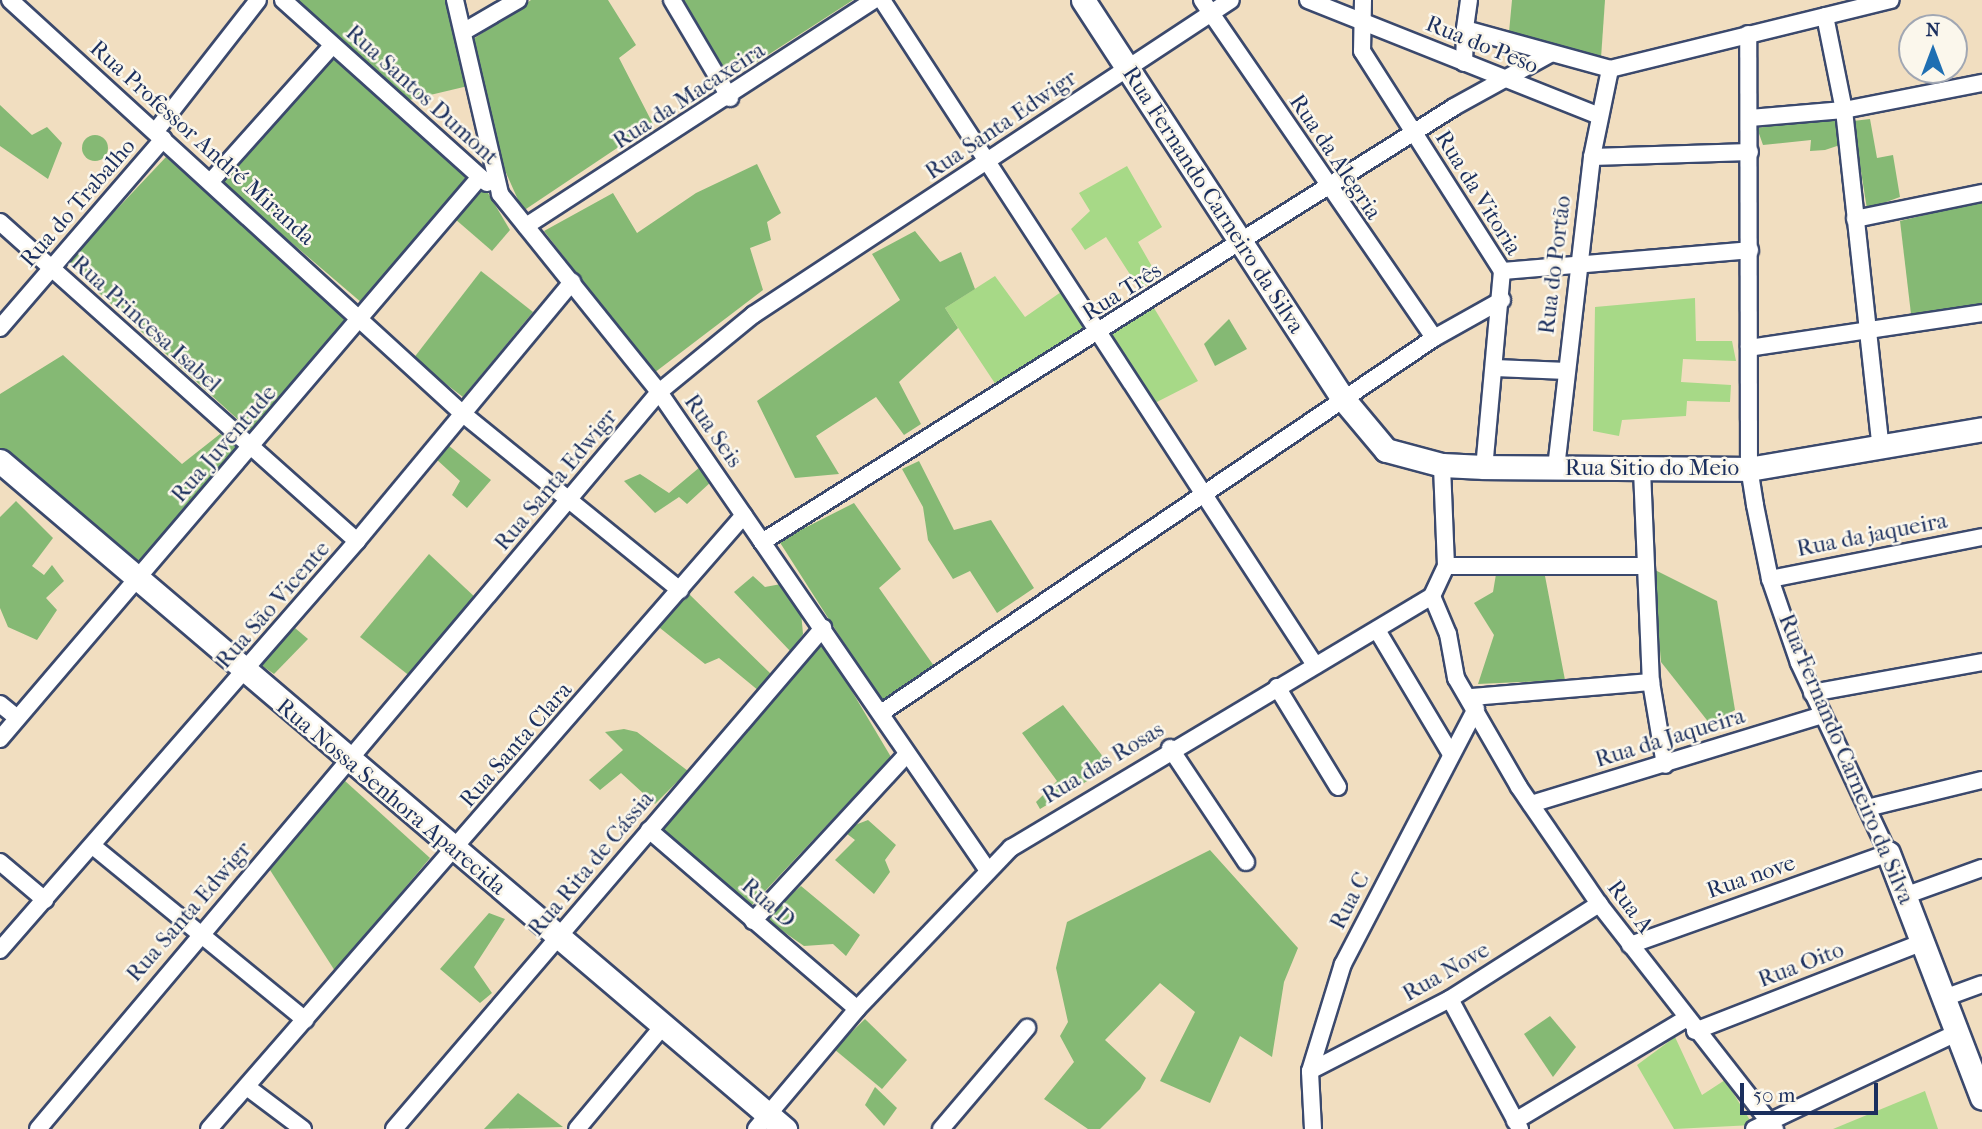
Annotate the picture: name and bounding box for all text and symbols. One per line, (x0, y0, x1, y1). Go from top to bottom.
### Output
street label: Rua do Peso (1422, 10, 1542, 80)
north arrow (1898, 14, 1968, 84)
street label: Rua Santos Dumont (340, 19, 504, 171)
text: N (1926, 19, 1940, 41)
street label: Rua Professor André Miranda (84, 35, 320, 251)
street label: Rua da Macaxeira (608, 37, 770, 155)
street label: Rua Fernando Carneiro da Silva (1116, 61, 1310, 339)
street label: Rua Santa Edwigr (920, 64, 1082, 186)
street label: Rua da Alegria (1283, 89, 1387, 225)
street label: Rua da Vitoria (1429, 126, 1527, 260)
street label: Rua do Trabalho (14, 133, 142, 273)
street label: Rua do Portão (1533, 194, 1577, 336)
street label: Rua Princesa Isabel (65, 250, 227, 398)
street label: Rua Três (1077, 257, 1167, 327)
street label: Rua Juventude (165, 380, 283, 508)
street label: Rua Seis (678, 389, 748, 473)
street label: Rua Santa Edwigr (489, 403, 623, 557)
street label: Rua Sitio do Meio (1565, 454, 1739, 482)
street label: Rua da jaqueira (1794, 507, 1950, 563)
street label: Rua São Vicente (210, 536, 336, 674)
street label: Rua Fernando Carneiro da Silva (1772, 610, 1920, 908)
street label: Rua Santa Clara (454, 677, 578, 813)
street label: Rua Nossa Senhora Aparecida (271, 693, 511, 901)
street label: Rua da Jaqueira (1592, 702, 1748, 774)
street label: Rua das Rosas (1037, 716, 1169, 810)
street label: Rua Rita de Cássia (522, 786, 660, 942)
street label: Rua Santa Edwigr (121, 836, 257, 988)
street label: Rua nove (1703, 849, 1799, 905)
street label: Rua C (1324, 868, 1376, 934)
street label: Rua D (735, 872, 801, 934)
street label: Rua A (1601, 875, 1659, 939)
street label: Rua Nove (1398, 936, 1494, 1008)
street label: Rua Oito (1754, 936, 1848, 994)
scale bar (1744, 1070, 1882, 1114)
text: 50 m (1753, 1083, 1796, 1107)

